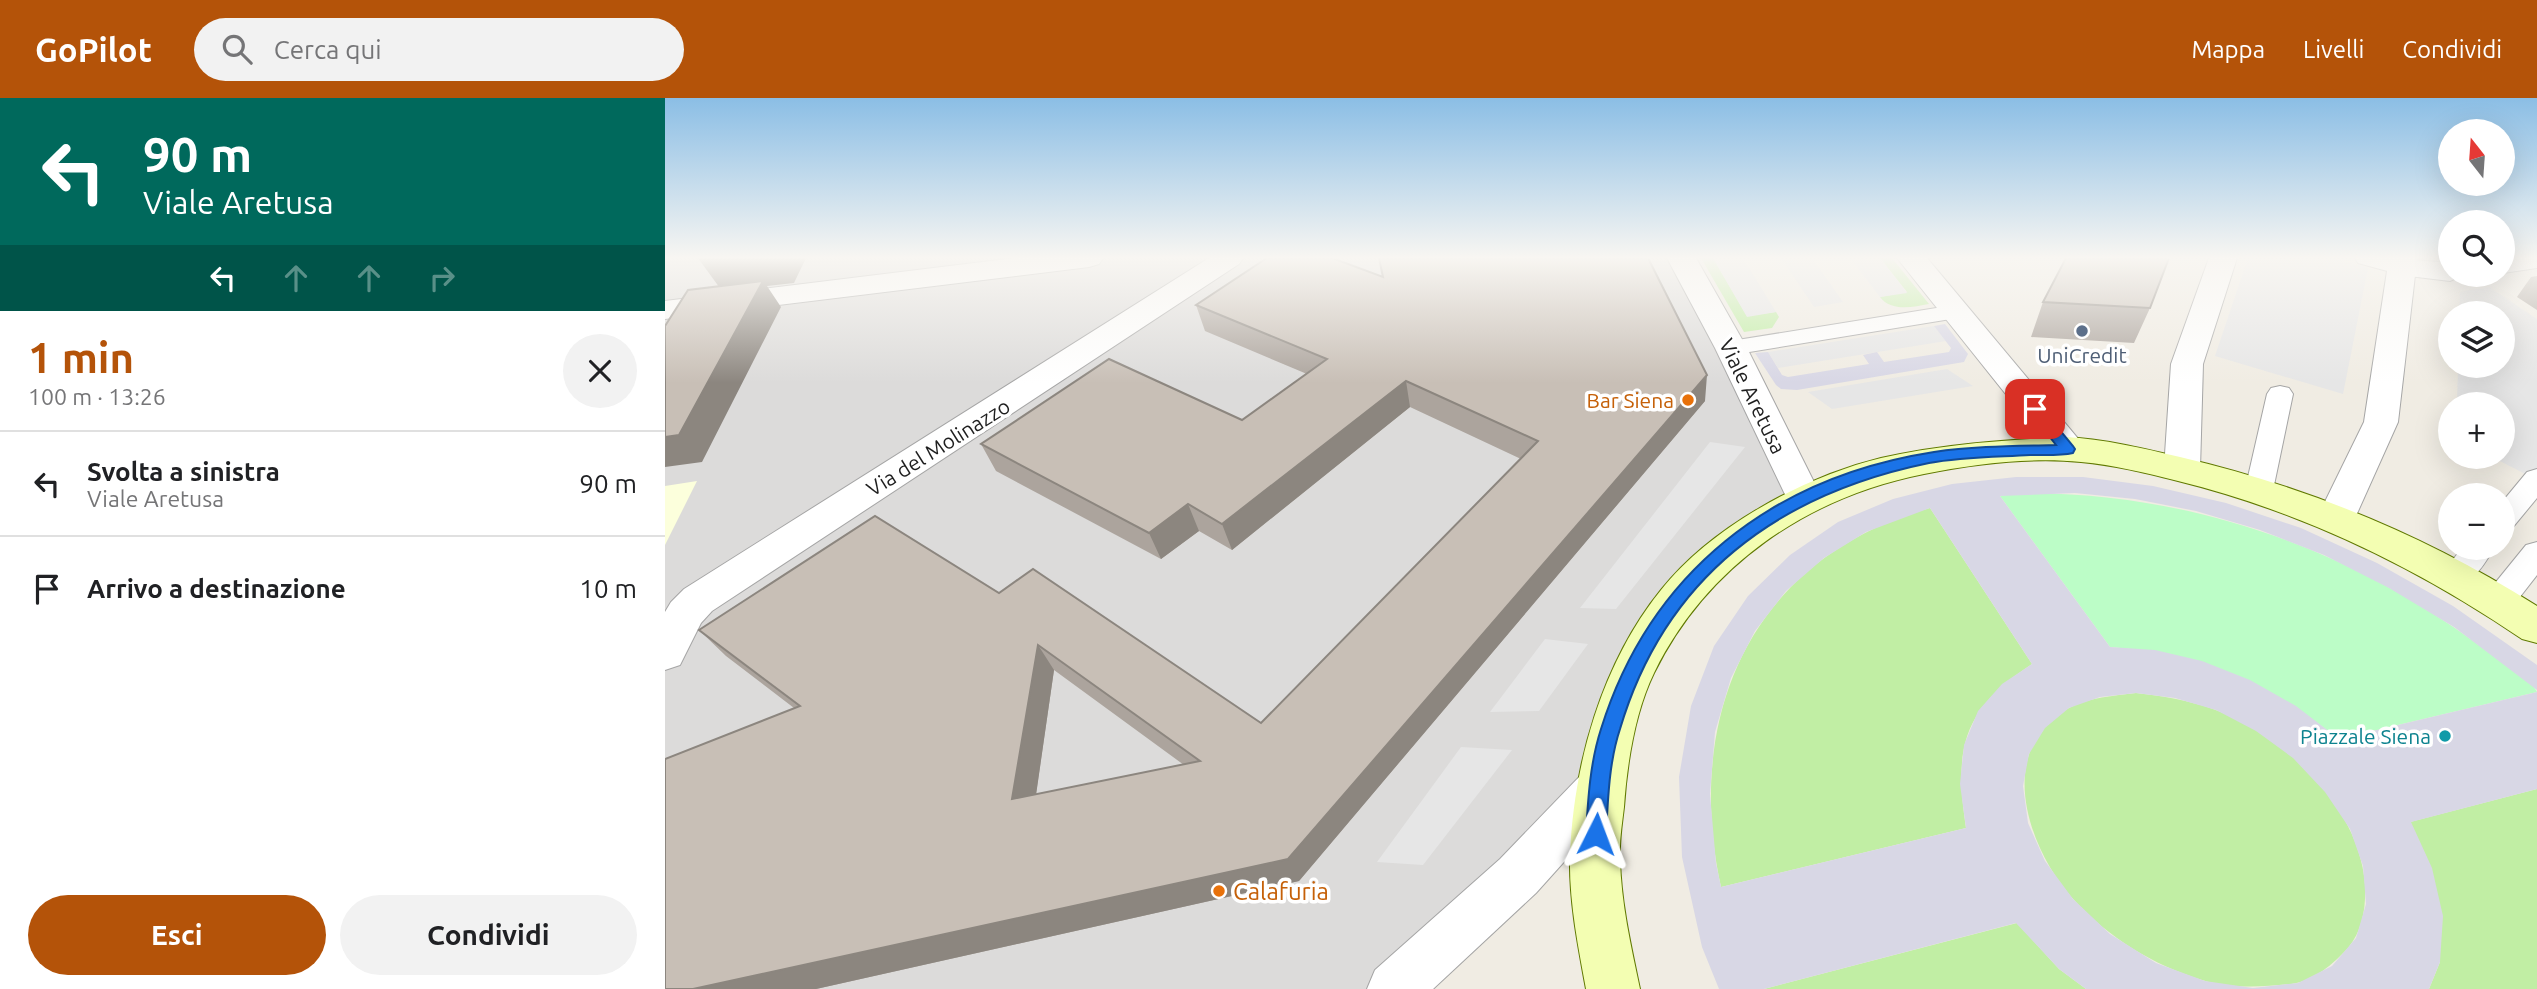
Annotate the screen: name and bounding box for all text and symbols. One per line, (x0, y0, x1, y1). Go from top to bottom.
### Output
search box (194, 18, 684, 81)
icon: search (218, 30, 256, 68)
text: GoPilot (35, 31, 152, 68)
text: Cerca qui (274, 35, 382, 64)
text: Mappa (2191, 36, 2265, 63)
text: Livelli (2303, 36, 2364, 63)
text: Condividi (2402, 36, 2502, 63)
north arrow (2438, 119, 2515, 196)
map controls (2438, 119, 2515, 560)
icon: left (28, 126, 119, 217)
text: 90 m (143, 126, 252, 181)
text: Viale Aretusa (143, 184, 334, 220)
button: search (2438, 210, 2515, 287)
icon: left (204, 259, 242, 297)
icon: ahead (277, 259, 315, 297)
icon: ahead (350, 259, 388, 297)
icon: right (423, 259, 461, 297)
button: layers (2438, 301, 2515, 378)
marker: UniCredit (2074, 323, 2090, 339)
text: 1 min (28, 334, 134, 381)
button: close (563, 334, 637, 408)
street label: Viale Aretusa (1715, 335, 1791, 457)
place label: UniCredit (2037, 343, 2127, 367)
pin (2005, 379, 2065, 439)
text: 100 m · 13:26 (28, 384, 166, 409)
place label: Bar Siena (1587, 388, 1674, 412)
icon: arrive (2016, 390, 2054, 428)
marker: Bar Siena (1680, 392, 1696, 408)
button: + (2438, 392, 2515, 469)
street label: Via del Molinazzo (862, 393, 1014, 501)
text: Svolta a sinistra (87, 457, 280, 486)
icon: left (28, 465, 66, 503)
text: 90 m (579, 469, 637, 498)
button: − (2438, 483, 2515, 560)
text: Viale Aretusa (87, 486, 224, 511)
icon: arrive (28, 570, 66, 608)
text: Arrivo a destinazione (87, 574, 346, 603)
text: 10 m (579, 574, 637, 603)
place label: Piazzale Siena (2300, 724, 2431, 748)
marker: Piazzale Siena (2437, 728, 2453, 744)
position arrow (1559, 797, 1633, 871)
place label: Calafuria (1233, 878, 1329, 905)
marker: Calafuria (1211, 883, 1227, 899)
button: Esci (28, 895, 326, 975)
button: Condividi (340, 895, 637, 975)

